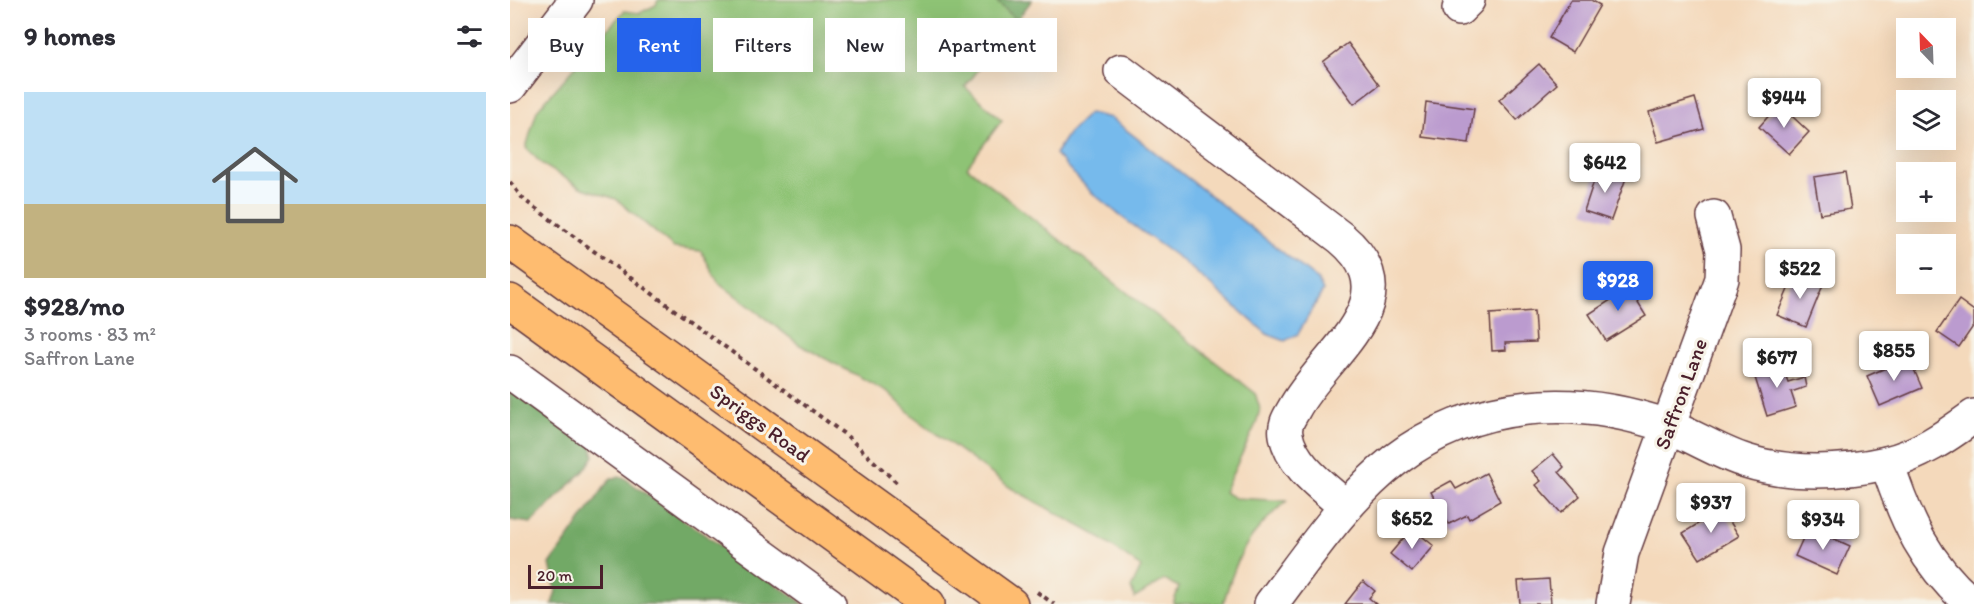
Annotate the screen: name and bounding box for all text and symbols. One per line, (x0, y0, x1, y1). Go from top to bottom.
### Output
chip: Buy (528, 18, 605, 72)
chip: Rent (617, 18, 701, 72)
chip: Filters (713, 18, 813, 72)
chip: New (825, 18, 905, 72)
chip: Apartment (917, 18, 1057, 72)
north arrow (1896, 18, 1956, 78)
map controls (1896, 18, 1956, 294)
text: 9 homes (24, 20, 116, 52)
icon: filters (453, 20, 486, 53)
pin: $944 (1748, 78, 1820, 129)
text: $944 (1762, 85, 1806, 109)
button: layers (1896, 90, 1956, 150)
icon: home (201, 131, 309, 239)
pin: $642 (1569, 143, 1641, 194)
text: $642 (1583, 150, 1627, 174)
button: + (1896, 162, 1956, 222)
button: − (1896, 234, 1956, 294)
pin: $522 (1764, 249, 1836, 300)
text: $522 (1779, 256, 1821, 280)
pin: $928 (1582, 261, 1654, 312)
text: $928 (1597, 268, 1639, 292)
text: $928/mo (24, 290, 125, 322)
text: 3 rooms · 83 m² (24, 322, 156, 346)
pin: $855 (1858, 331, 1930, 382)
street label: Saffron Lane (1649, 335, 1712, 453)
pin: $677 (1741, 338, 1813, 389)
text: $855 (1873, 338, 1915, 362)
text: $677 (1757, 345, 1797, 369)
text: Saffron Lane (24, 346, 135, 370)
street label: Spriggs Road (705, 378, 816, 468)
pin: $937 (1675, 483, 1747, 534)
text: $937 (1690, 490, 1732, 514)
pin: $652 (1376, 499, 1448, 550)
pin: $934 (1787, 500, 1859, 551)
text: $652 (1391, 506, 1433, 530)
text: $934 (1801, 507, 1845, 531)
scale bar (528, 562, 603, 590)
text: 20 m (537, 566, 572, 585)

